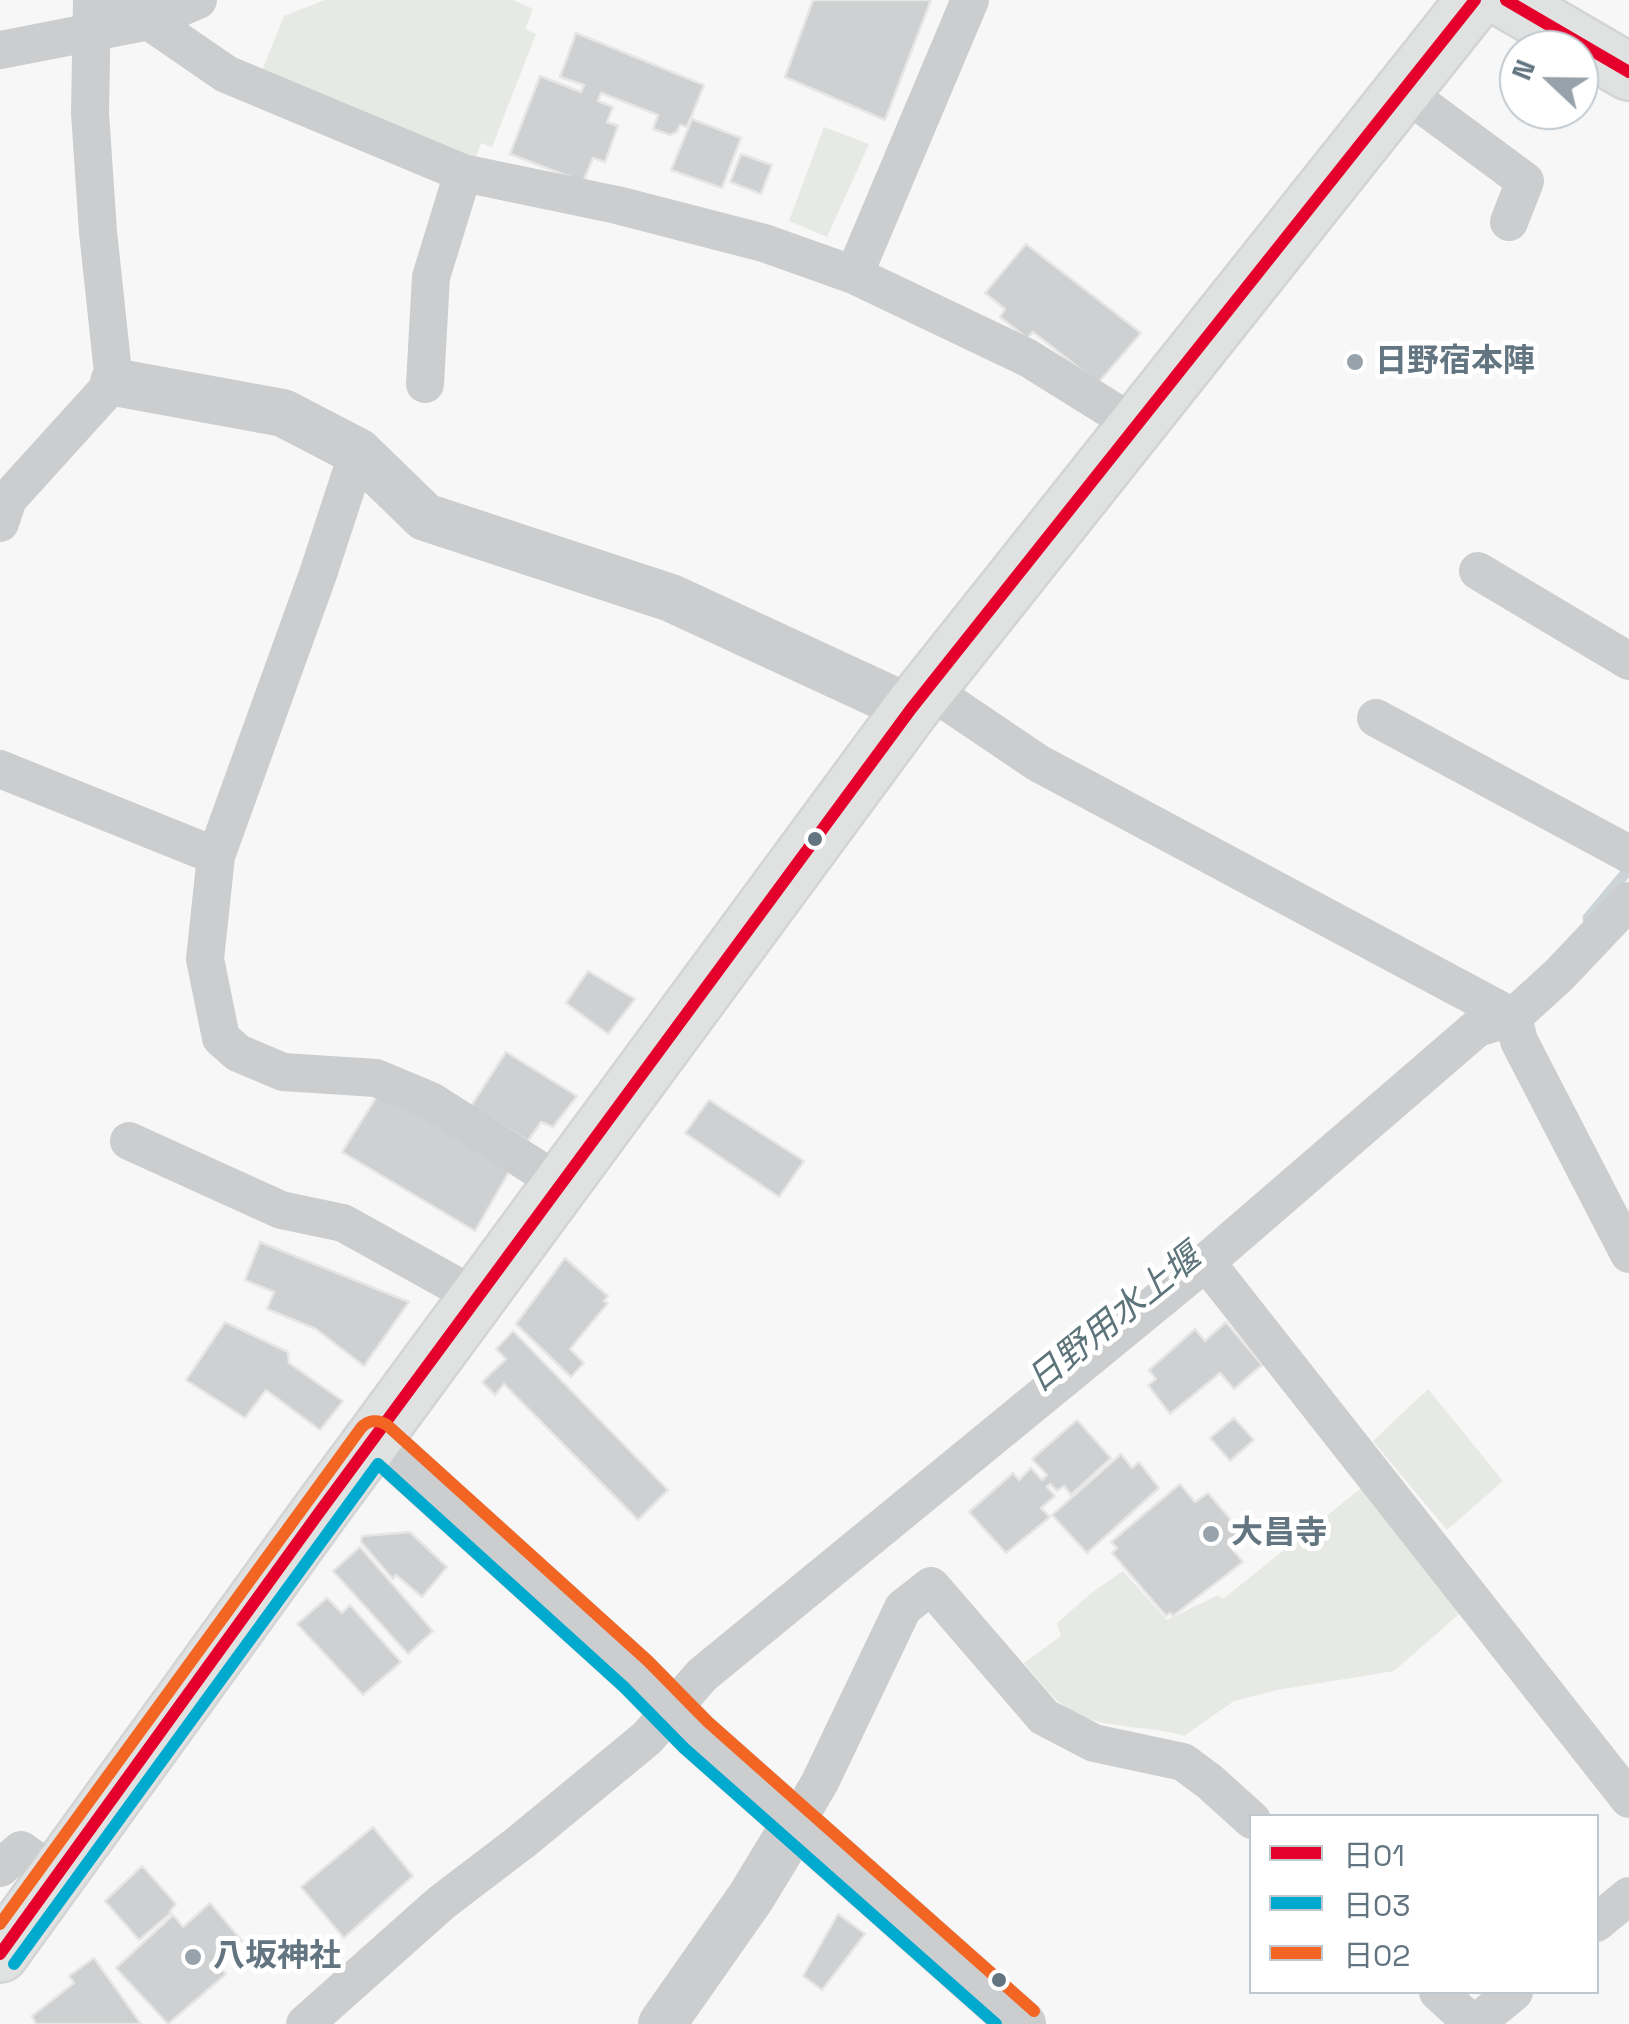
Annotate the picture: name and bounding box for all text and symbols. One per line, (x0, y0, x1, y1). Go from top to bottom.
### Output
north arrow (1499, 30, 1599, 130)
text: N (1503, 54, 1543, 85)
place label: 日野宿本陣 (1375, 343, 1535, 381)
marker: 日野宿本陣 (1344, 351, 1366, 373)
unlabelled marker (805, 829, 825, 849)
water label: 日野用水上堰 (1020, 1238, 1210, 1402)
place label: 大昌寺 (1231, 1515, 1327, 1553)
marker: 大昌寺 (1200, 1523, 1222, 1545)
legend (1249, 1814, 1599, 1994)
text: 日01 (1343, 1836, 1405, 1875)
text: 日03 (1343, 1886, 1410, 1925)
text: 日02 (1343, 1936, 1410, 1975)
place label: 八坂神社 (213, 1938, 341, 1976)
marker: 八坂神社 (182, 1946, 204, 1968)
unlabelled marker (989, 1970, 1009, 1990)

